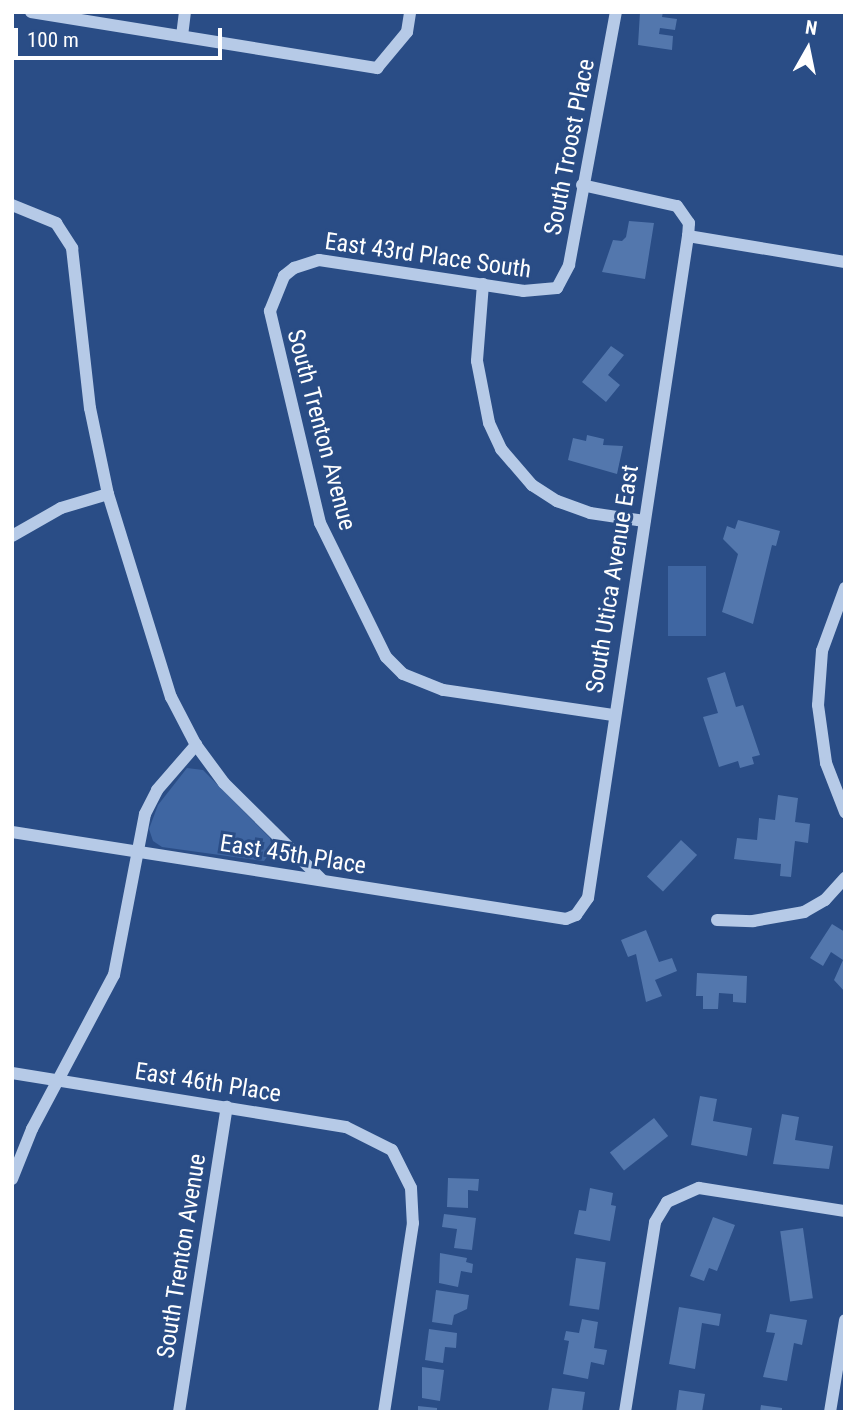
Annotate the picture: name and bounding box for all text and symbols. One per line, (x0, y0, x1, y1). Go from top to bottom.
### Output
scale bar (18, 14, 226, 58)
north arrow (773, 14, 843, 84)
text: N (804, 15, 819, 40)
text: 100 m (27, 28, 79, 52)
street label: South Troost Place (539, 56, 601, 238)
street label: East 43rd Place South (323, 227, 533, 285)
street label: South Trenton Avenue (280, 326, 362, 534)
street label: South Utica Avenue East (581, 463, 645, 695)
street label: East 45th Place (218, 829, 368, 881)
street label: East 46th Place (133, 1057, 283, 1109)
street label: South Trenton Avenue (152, 1152, 212, 1360)

